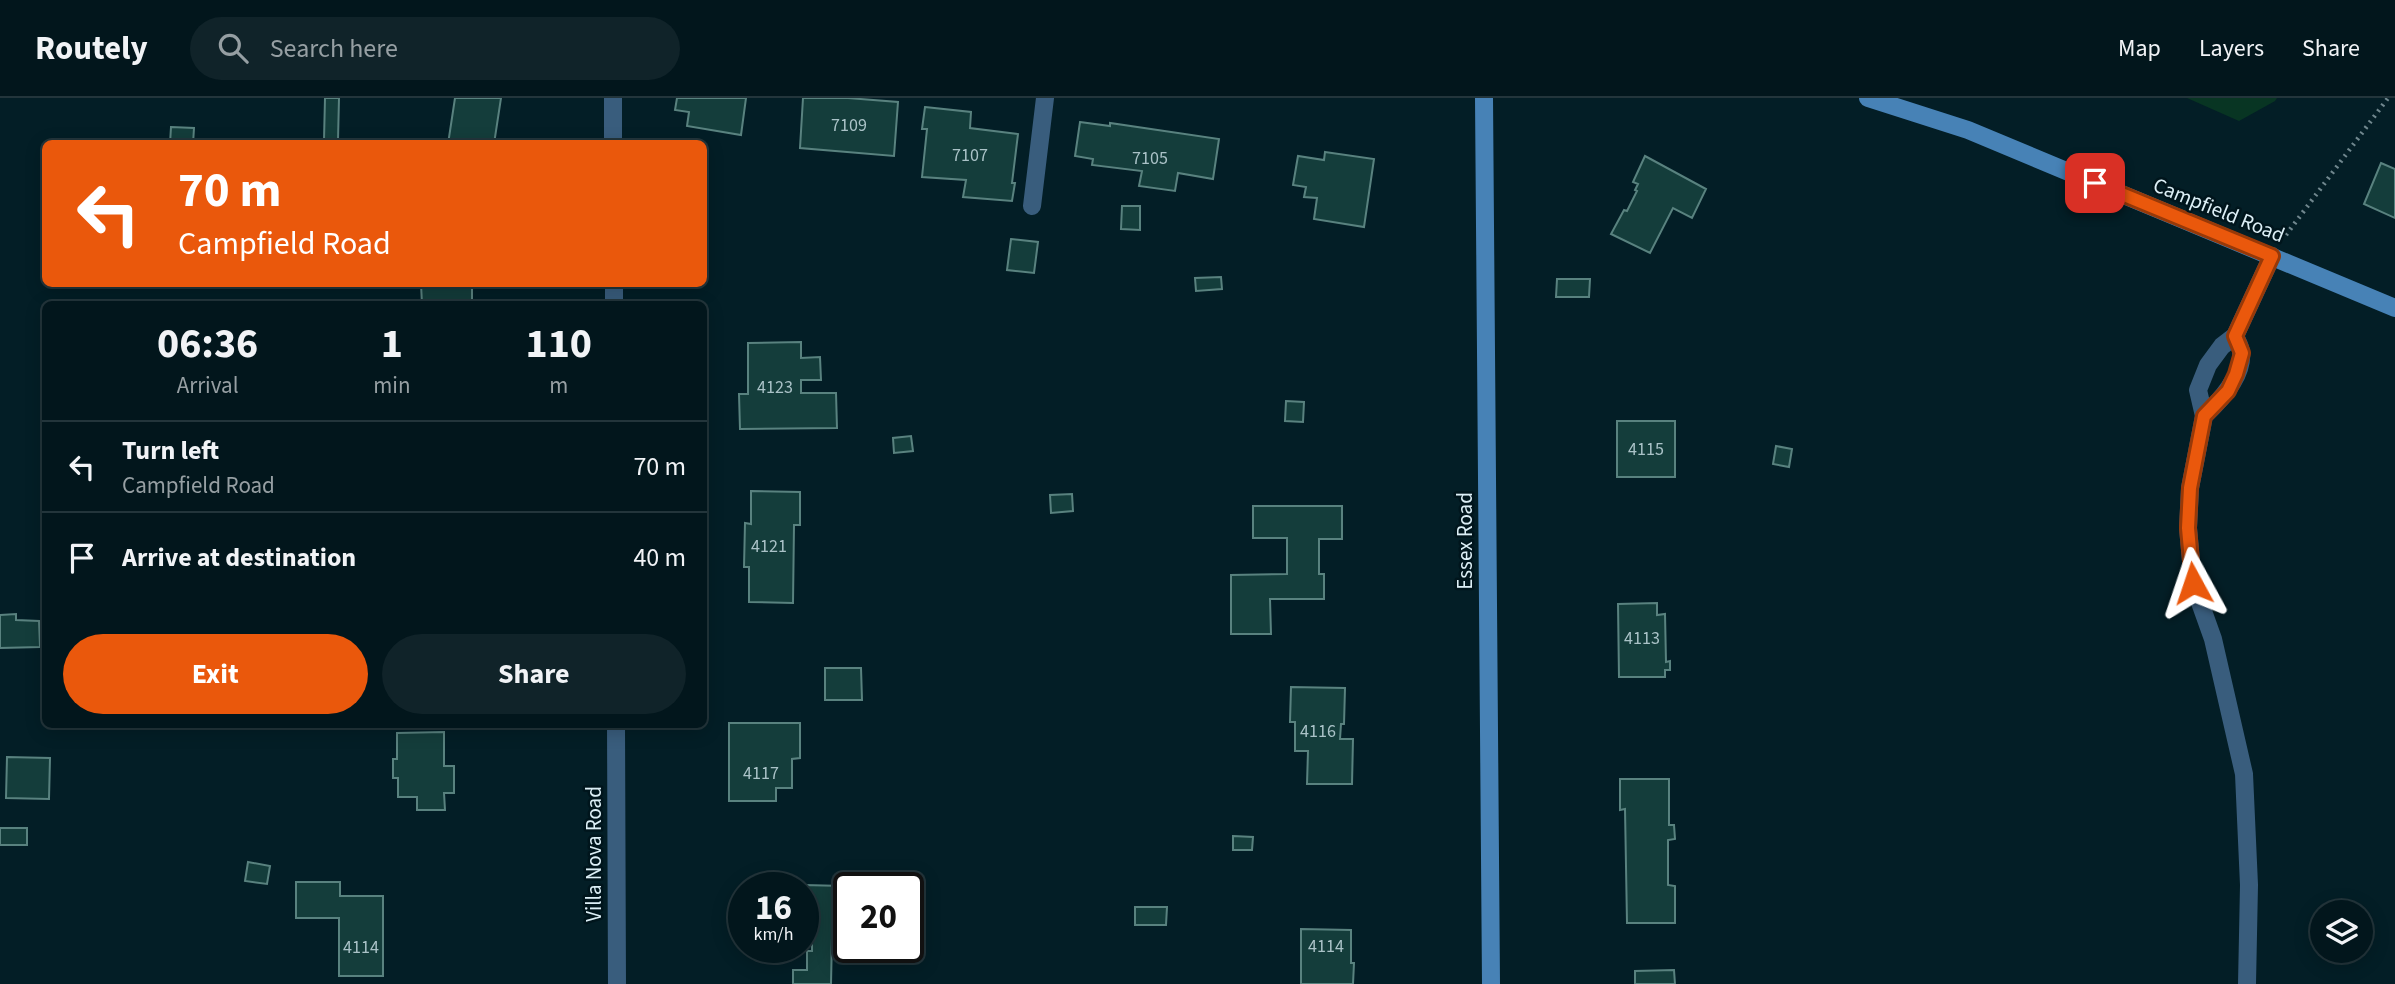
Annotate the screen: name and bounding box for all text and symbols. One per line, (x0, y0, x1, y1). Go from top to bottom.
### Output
search box (190, 17, 680, 80)
text: Routely (35, 25, 148, 72)
icon: search (214, 29, 252, 67)
text: Search here (270, 30, 398, 67)
text: Map (2118, 31, 2161, 66)
text: Layers (2199, 31, 2264, 66)
text: Share (2302, 31, 2360, 66)
house number: 7109 (831, 113, 867, 138)
house number: 7107 (952, 143, 988, 168)
house number: 7105 (1132, 146, 1168, 171)
pin (2065, 153, 2125, 213)
text: 70 m (178, 156, 282, 226)
icon: arrive (2076, 164, 2114, 202)
icon: left (63, 168, 154, 259)
street label: Campfield Road (2149, 170, 2289, 250)
text: Campfield Road (178, 221, 391, 267)
text: 06:36 (157, 314, 258, 374)
text: 1 (381, 314, 403, 374)
text: 110 (525, 314, 592, 374)
text: Arrival (177, 369, 239, 402)
text: min (373, 369, 411, 402)
text: m (549, 369, 568, 402)
house number: 4123 (757, 375, 793, 400)
text: Turn left (122, 432, 219, 469)
house number: 4115 (1628, 437, 1664, 462)
icon: left (63, 448, 101, 486)
text: 70 m (633, 448, 686, 485)
text: Campfield Road (122, 469, 275, 502)
street label: Essex Road (1450, 492, 1480, 590)
house number: 4121 (751, 534, 787, 559)
icon: arrive (63, 539, 101, 577)
text: Arrive at destination (122, 539, 356, 576)
text: 40 m (633, 539, 686, 576)
position arrow (2156, 546, 2230, 620)
house number: 4113 (1624, 626, 1660, 651)
button: Exit (63, 634, 368, 714)
button: Share (382, 634, 686, 714)
house number: 4116 (1300, 719, 1336, 744)
house number: 4117 (743, 761, 779, 786)
street label: Villa Nova Road (579, 786, 609, 922)
speed limit sign: 20 (833, 872, 924, 963)
text: 16 (755, 883, 792, 933)
map controls (2310, 900, 2373, 963)
button: layers (2310, 900, 2373, 963)
text: km/h (754, 922, 793, 947)
house number: 4114 (1308, 934, 1344, 959)
house number: 4114 (343, 935, 379, 960)

